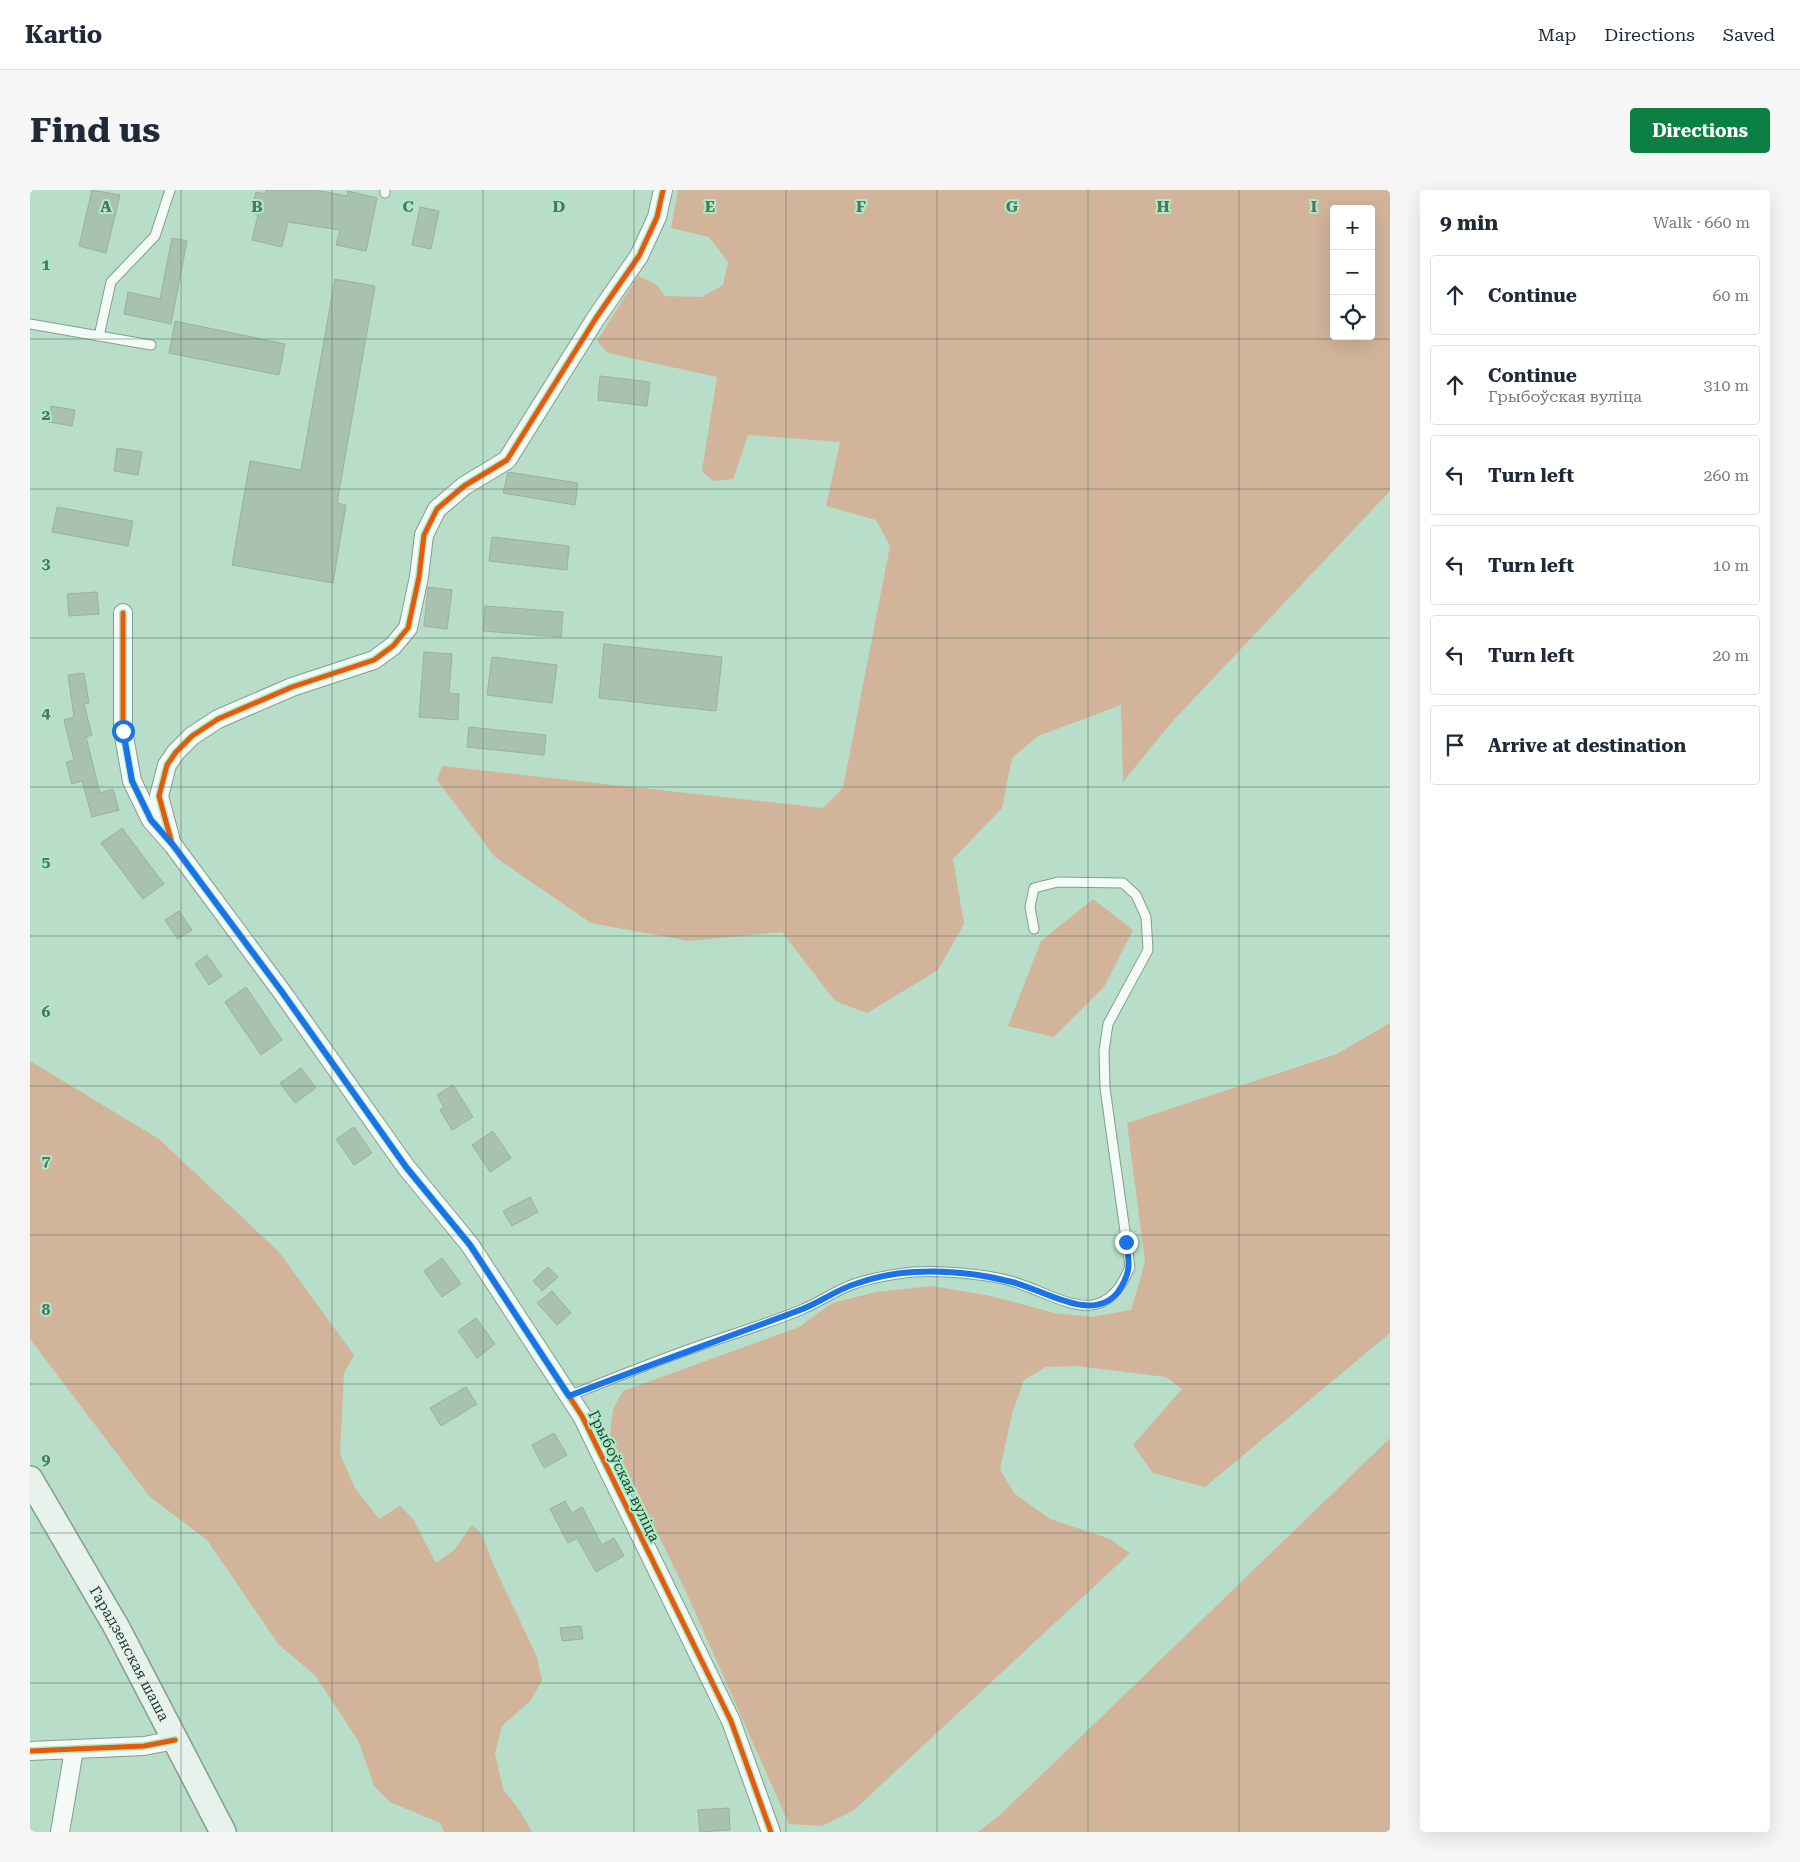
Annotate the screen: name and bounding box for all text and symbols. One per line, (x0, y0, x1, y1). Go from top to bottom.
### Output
text: Kartio (25, 21, 102, 49)
text: Map (1538, 24, 1576, 45)
text: Directions (1604, 24, 1695, 45)
text: Saved (1723, 24, 1775, 45)
button: Directions (1630, 108, 1770, 153)
text: Find us (30, 110, 160, 151)
text: A (100, 197, 112, 216)
text: B (251, 197, 263, 216)
text: C (402, 197, 414, 216)
text: D (553, 197, 566, 216)
text: E (705, 197, 715, 216)
text: F (856, 197, 866, 216)
text: G (1006, 197, 1019, 216)
text: H (1156, 197, 1170, 216)
text: I (1311, 197, 1317, 216)
map controls (1330, 205, 1375, 340)
button: + (1330, 205, 1375, 250)
text: 9 min (1440, 211, 1498, 235)
text: Walk · 660 m (1653, 213, 1750, 232)
button: − (1330, 250, 1375, 295)
text: 1 (42, 255, 51, 274)
icon: ahead (1441, 281, 1469, 309)
text: Continue (1488, 284, 1577, 307)
text: 60 m (1712, 286, 1749, 305)
button: locate (1330, 295, 1375, 340)
text: Continue (1488, 364, 1577, 387)
icon: ahead (1441, 371, 1469, 399)
text: 310 m (1703, 376, 1749, 395)
text: Грыбоўская вуліца (1488, 387, 1642, 406)
text: 2 (42, 405, 51, 424)
icon: left (1441, 461, 1469, 489)
text: Turn left (1488, 464, 1574, 487)
text: 260 m (1703, 466, 1749, 485)
icon: left (1441, 551, 1469, 579)
text: 3 (42, 554, 51, 573)
text: Turn left (1488, 554, 1574, 577)
text: 10 m (1712, 556, 1749, 575)
icon: left (1441, 641, 1469, 669)
text: Turn left (1488, 644, 1574, 667)
text: 20 m (1712, 646, 1749, 665)
text: 4 (42, 703, 51, 722)
route start (112, 720, 135, 743)
icon: arrive (1441, 731, 1469, 759)
text: Arrive at destination (1488, 734, 1686, 757)
text: 5 (42, 852, 51, 871)
text: 6 (42, 1002, 51, 1021)
text: 7 (42, 1151, 51, 1170)
route end (1115, 1231, 1138, 1254)
text: 8 (42, 1300, 51, 1319)
street label: Грыбоўская вуліца (584, 1407, 664, 1545)
text: 9 (42, 1450, 51, 1469)
street label: Гарадзенская шаша (86, 1583, 173, 1724)

